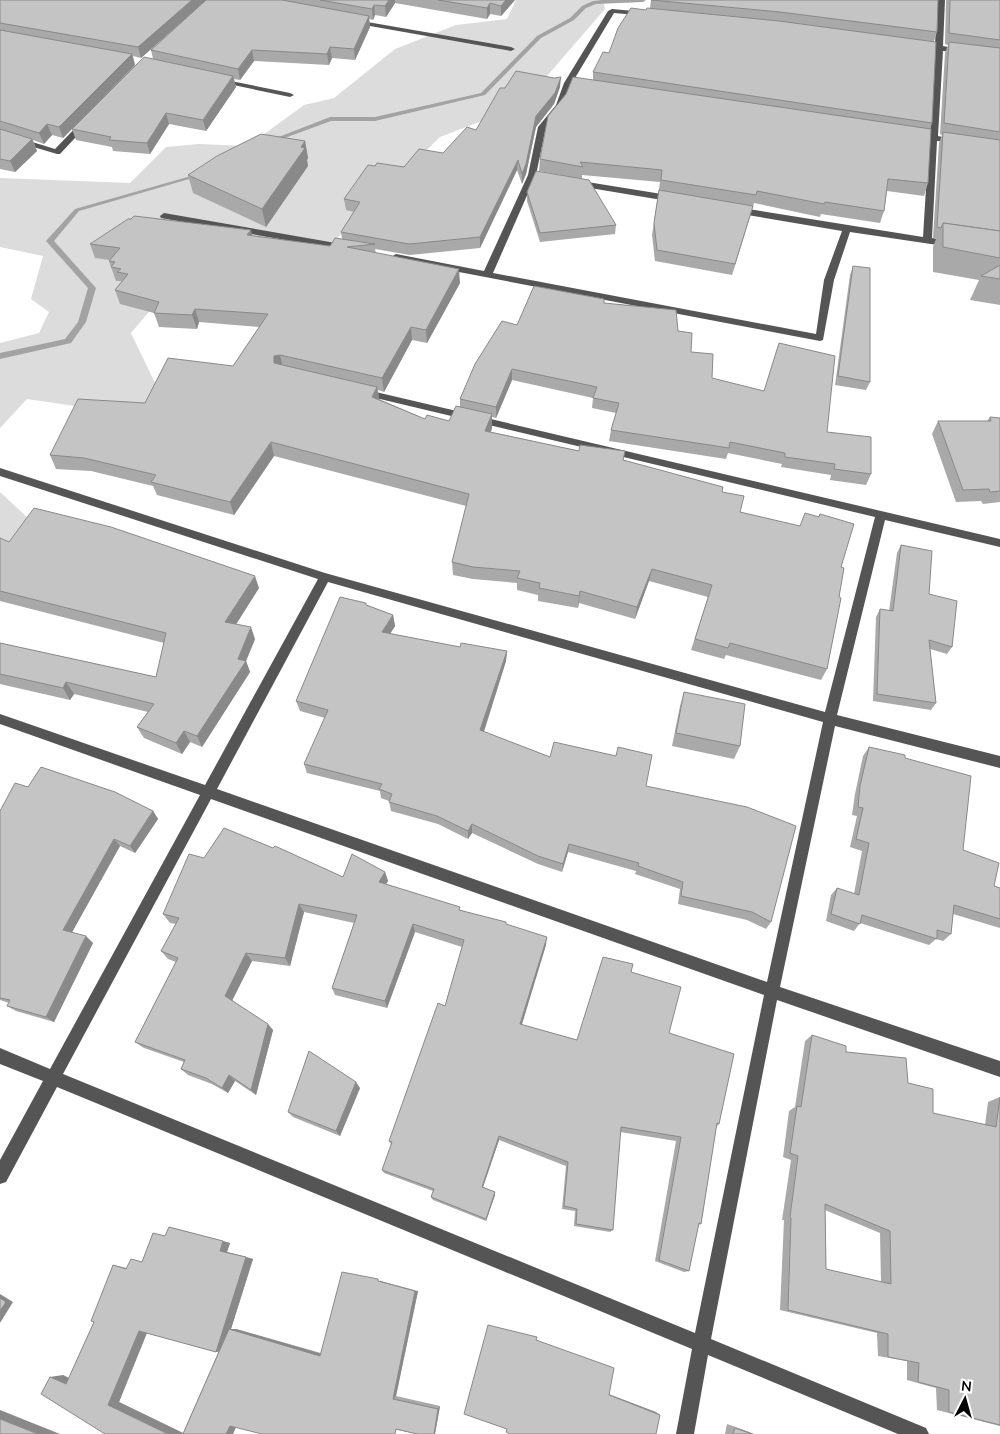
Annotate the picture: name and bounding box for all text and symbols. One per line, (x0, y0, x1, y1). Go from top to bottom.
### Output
north arrow (940, 1374, 990, 1424)
text: N (960, 1377, 973, 1397)

